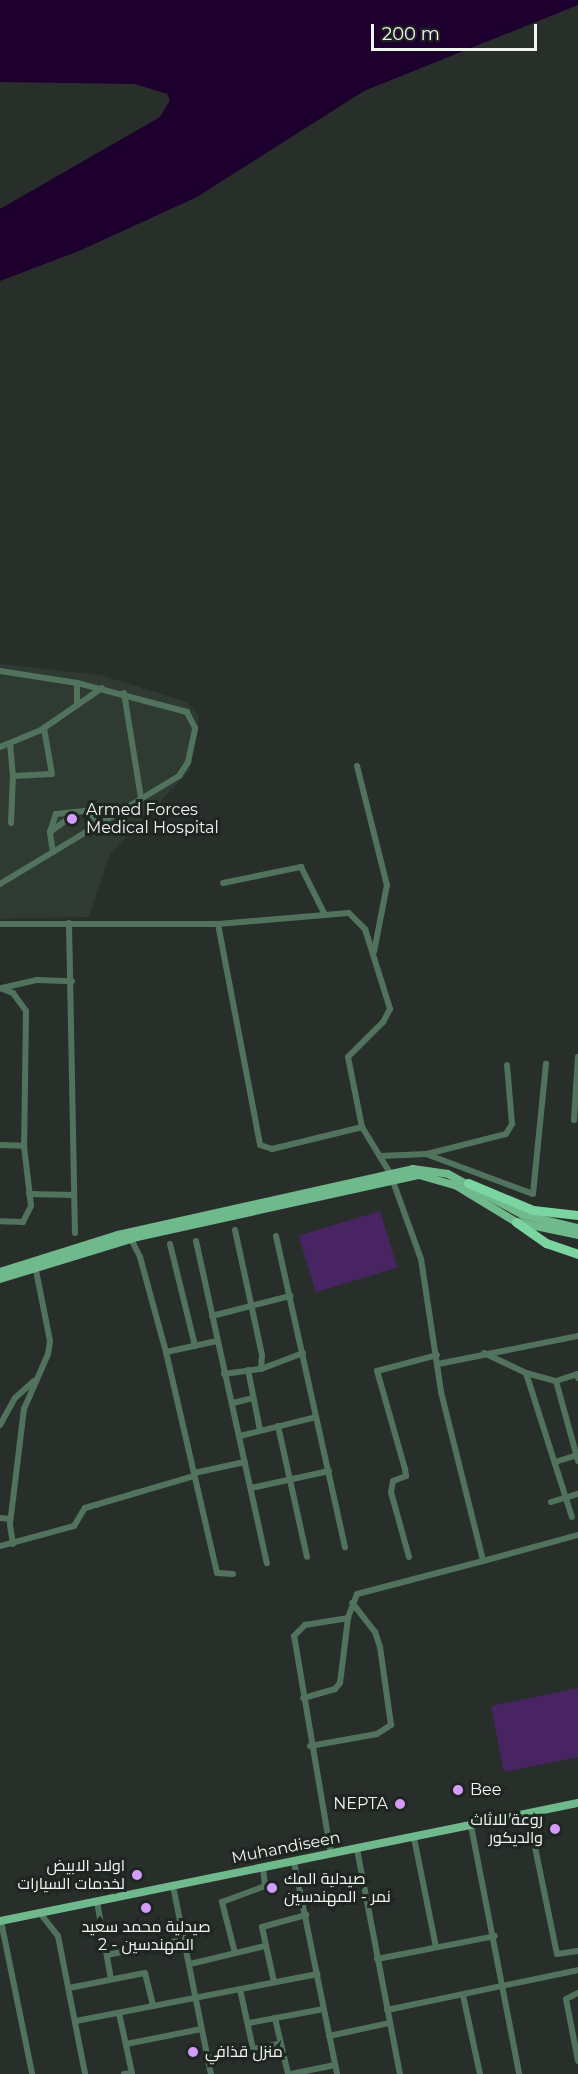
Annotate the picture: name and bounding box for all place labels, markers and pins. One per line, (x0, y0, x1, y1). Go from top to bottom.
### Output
place label: Armed Forces Medical Hospital (86, 800, 219, 838)
marker: Armed Forces Medical Hospital (63, 810, 81, 828)
place label: Bee (470, 1780, 501, 1800)
marker: Bee (451, 1783, 465, 1797)
place label: NEPTA (333, 1794, 388, 1814)
marker: NEPTA (393, 1797, 407, 1811)
place label: روعة للاثاث والديكور (470, 1810, 543, 1848)
marker: روعة للاثاث والديكور (548, 1822, 562, 1836)
place label: اولاد الابيض لخدمات السيارات (18, 1856, 125, 1894)
marker: اولاد الابيض لخدمات السيارات (130, 1868, 144, 1882)
place label: صيدلية المك نمر - المهندسين (284, 1869, 391, 1907)
marker: صيدلية المك نمر - المهندسين (265, 1881, 279, 1895)
marker: صيدلية محمد سعيد 2 - المهندسين (139, 1901, 153, 1915)
place label: صيدلية محمد سعيد 2 - المهندسين (81, 1917, 211, 1955)
place label: منزل قذافي (205, 2042, 283, 2062)
marker: منزل قذافي (186, 2045, 200, 2059)

